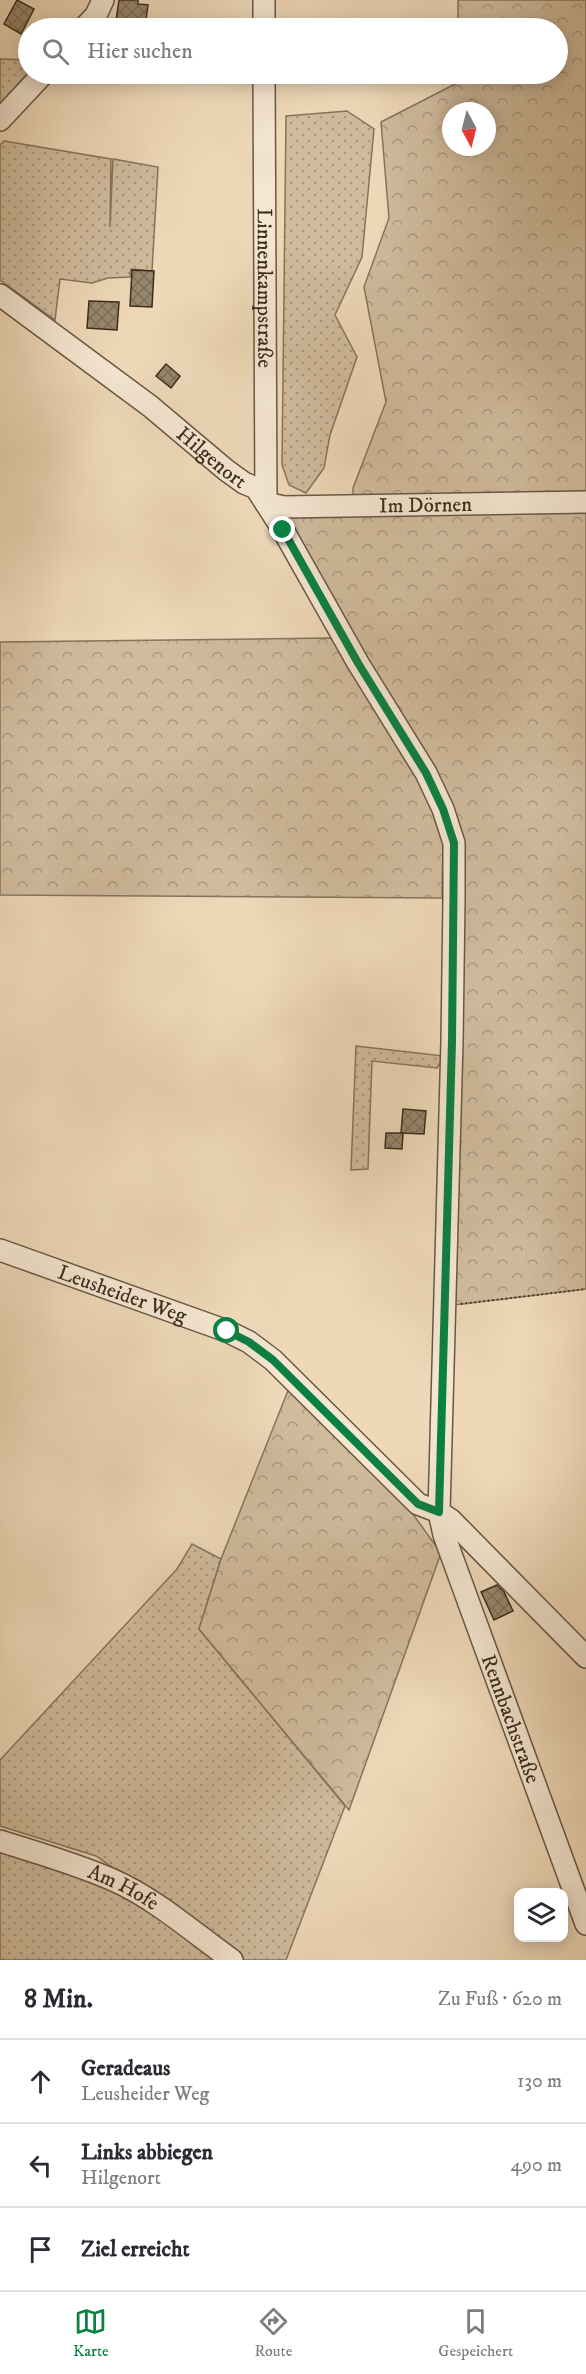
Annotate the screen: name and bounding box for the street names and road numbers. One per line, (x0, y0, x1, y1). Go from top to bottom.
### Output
street label: Linnenkampstraße (251, 208, 277, 368)
street label: Hilgenort (170, 422, 252, 495)
street label: Im Dörnen (379, 492, 472, 519)
street label: Leusheider Weg (54, 1260, 191, 1330)
street label: Rennbachstraße (475, 1651, 546, 1787)
street label: Am Hofe (84, 1859, 164, 1917)

